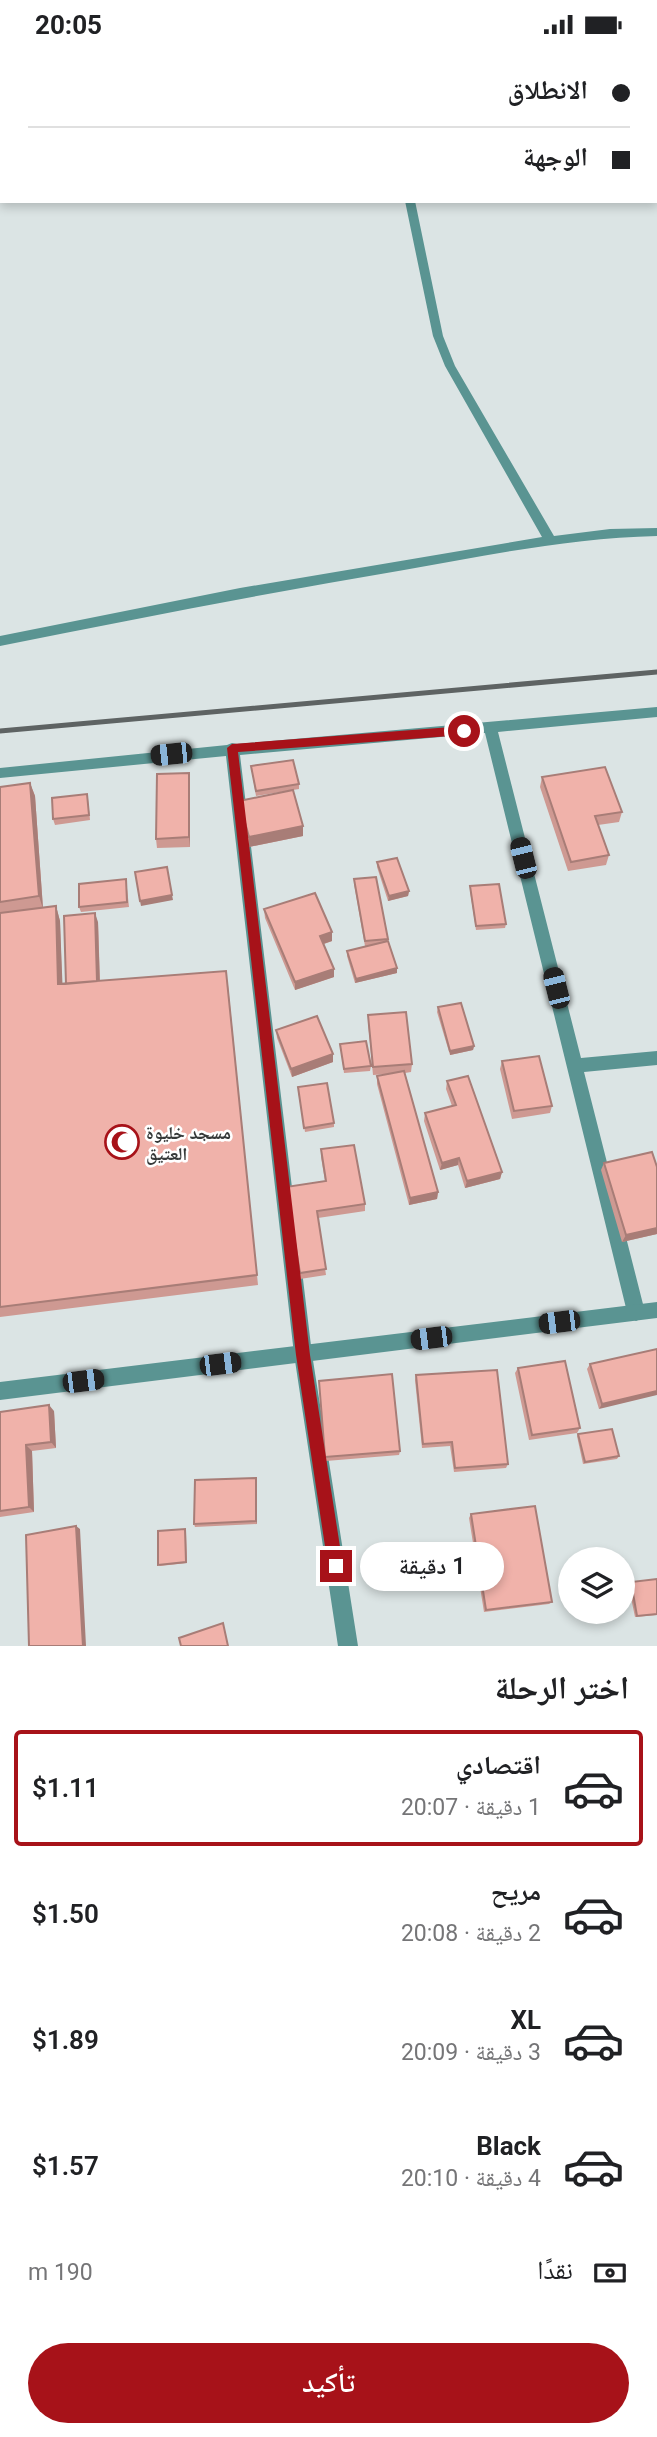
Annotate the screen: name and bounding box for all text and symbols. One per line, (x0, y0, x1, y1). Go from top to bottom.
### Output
text: 20:05 (35, 10, 102, 40)
text: الانطلاق (508, 75, 588, 105)
text: الوجهة (523, 142, 588, 172)
route start (448, 715, 480, 747)
car (150, 741, 193, 767)
car (508, 835, 539, 881)
car (541, 965, 572, 1011)
place label: مسجد خليوة العتيق (146, 1122, 231, 1165)
mosque icon: مسجد خليوة العتيق (103, 1123, 141, 1161)
car (537, 1309, 582, 1335)
car (409, 1325, 454, 1351)
car (198, 1351, 243, 1377)
car (61, 1368, 106, 1394)
callout: 1 دقيقة (360, 1541, 504, 1591)
map controls (558, 1547, 635, 1624)
button: layers (558, 1547, 635, 1624)
route end (320, 1550, 352, 1582)
text: 1 دقيقة (399, 1553, 465, 1580)
text: اختر الرحلة (495, 1669, 629, 1707)
text: اقتصادي (456, 1750, 541, 1780)
icon: car (562, 1757, 625, 1820)
text: $1.11 (32, 1773, 99, 1803)
text: 1 دقيقة · 20:07 (401, 1794, 541, 1821)
text: مريح (491, 1876, 541, 1906)
icon: car (562, 1883, 625, 1946)
text: $1.50 (32, 1899, 99, 1929)
text: 2 دقيقة · 20:08 (401, 1920, 541, 1947)
text: XL (510, 2005, 541, 2035)
icon: car (562, 2009, 625, 2072)
text: $1.89 (32, 2025, 99, 2055)
text: 3 دقيقة · 20:09 (401, 2039, 541, 2066)
text: Black (476, 2131, 541, 2161)
icon: car (562, 2135, 625, 2198)
text: $1.57 (32, 2151, 99, 2181)
text: 4 دقيقة · 20:10 (401, 2165, 541, 2192)
icon: cash (591, 2254, 629, 2292)
text: نقدًا (537, 2255, 573, 2285)
text: 190 m (28, 2259, 93, 2286)
button: تأكيد (28, 2343, 629, 2423)

